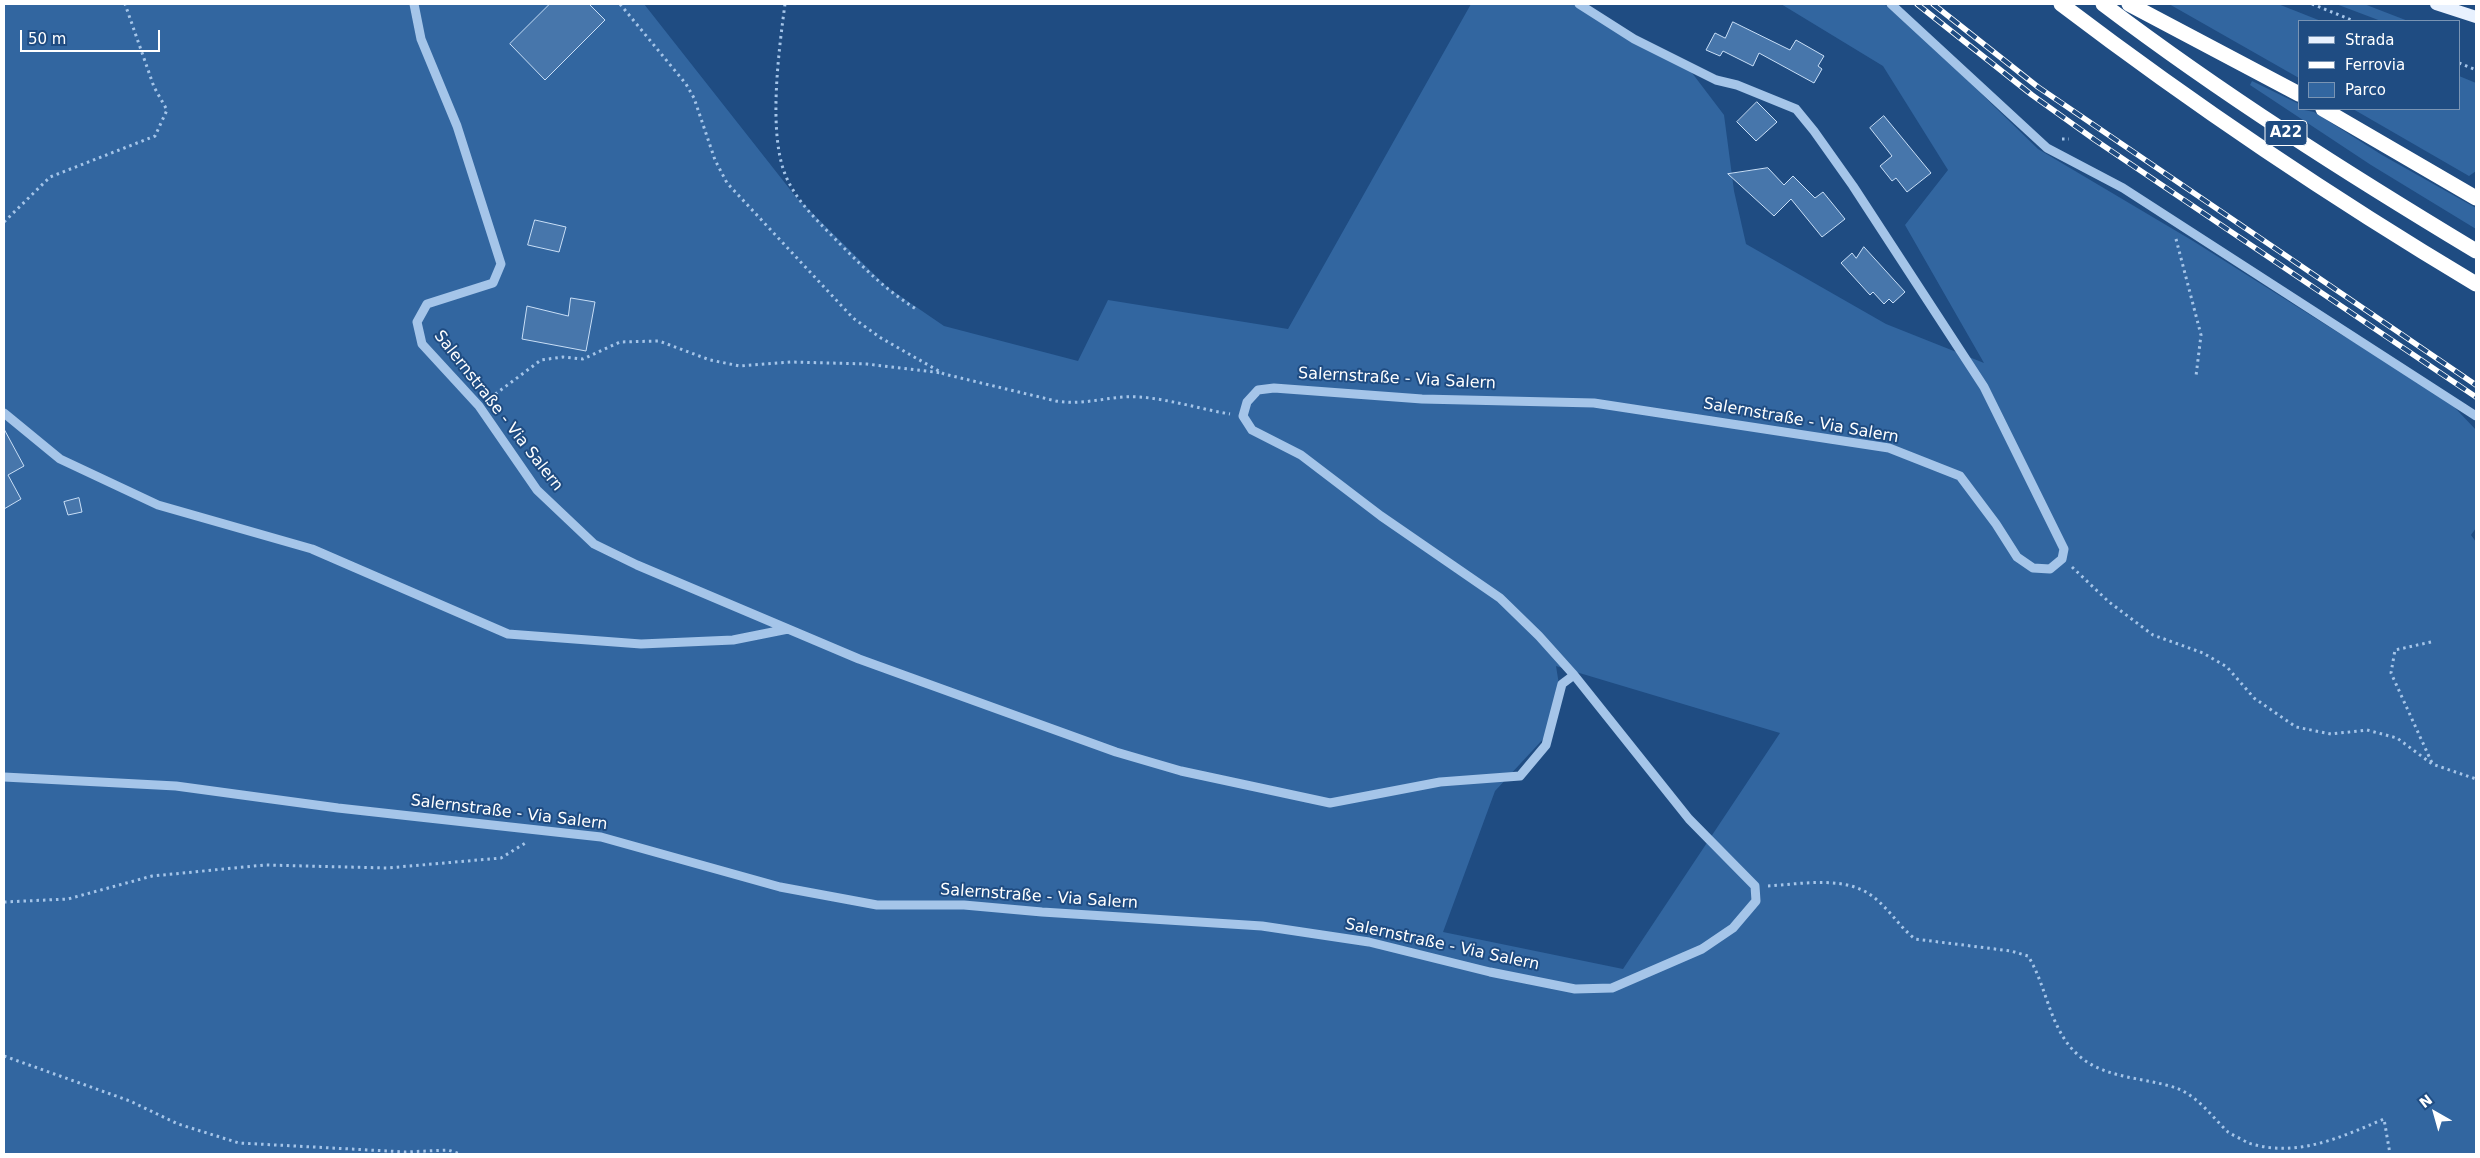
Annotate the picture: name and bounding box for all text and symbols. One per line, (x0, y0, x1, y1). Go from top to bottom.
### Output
scale bar (22, 20, 162, 52)
legend (2298, 20, 2460, 110)
text: 50 m (28, 30, 66, 48)
text: Strada (2345, 31, 2394, 49)
text: Ferrovia (2345, 56, 2405, 74)
text: Parco (2345, 81, 2386, 99)
road number: A22 (2265, 120, 2307, 146)
street label: Salernstraße - Via Salern (429, 327, 567, 495)
street label: Salernstraße - Via Salern (1298, 364, 1496, 394)
street label: Salernstraße - Via Salern (1702, 394, 1900, 448)
street label: Salernstraße - Via Salern (409, 791, 609, 835)
street label: Salernstraße - Via Salern (939, 881, 1139, 913)
street label: Salernstraße - Via Salern (1343, 915, 1541, 975)
north arrow (2410, 1088, 2460, 1138)
text: N (2416, 1091, 2435, 1111)

